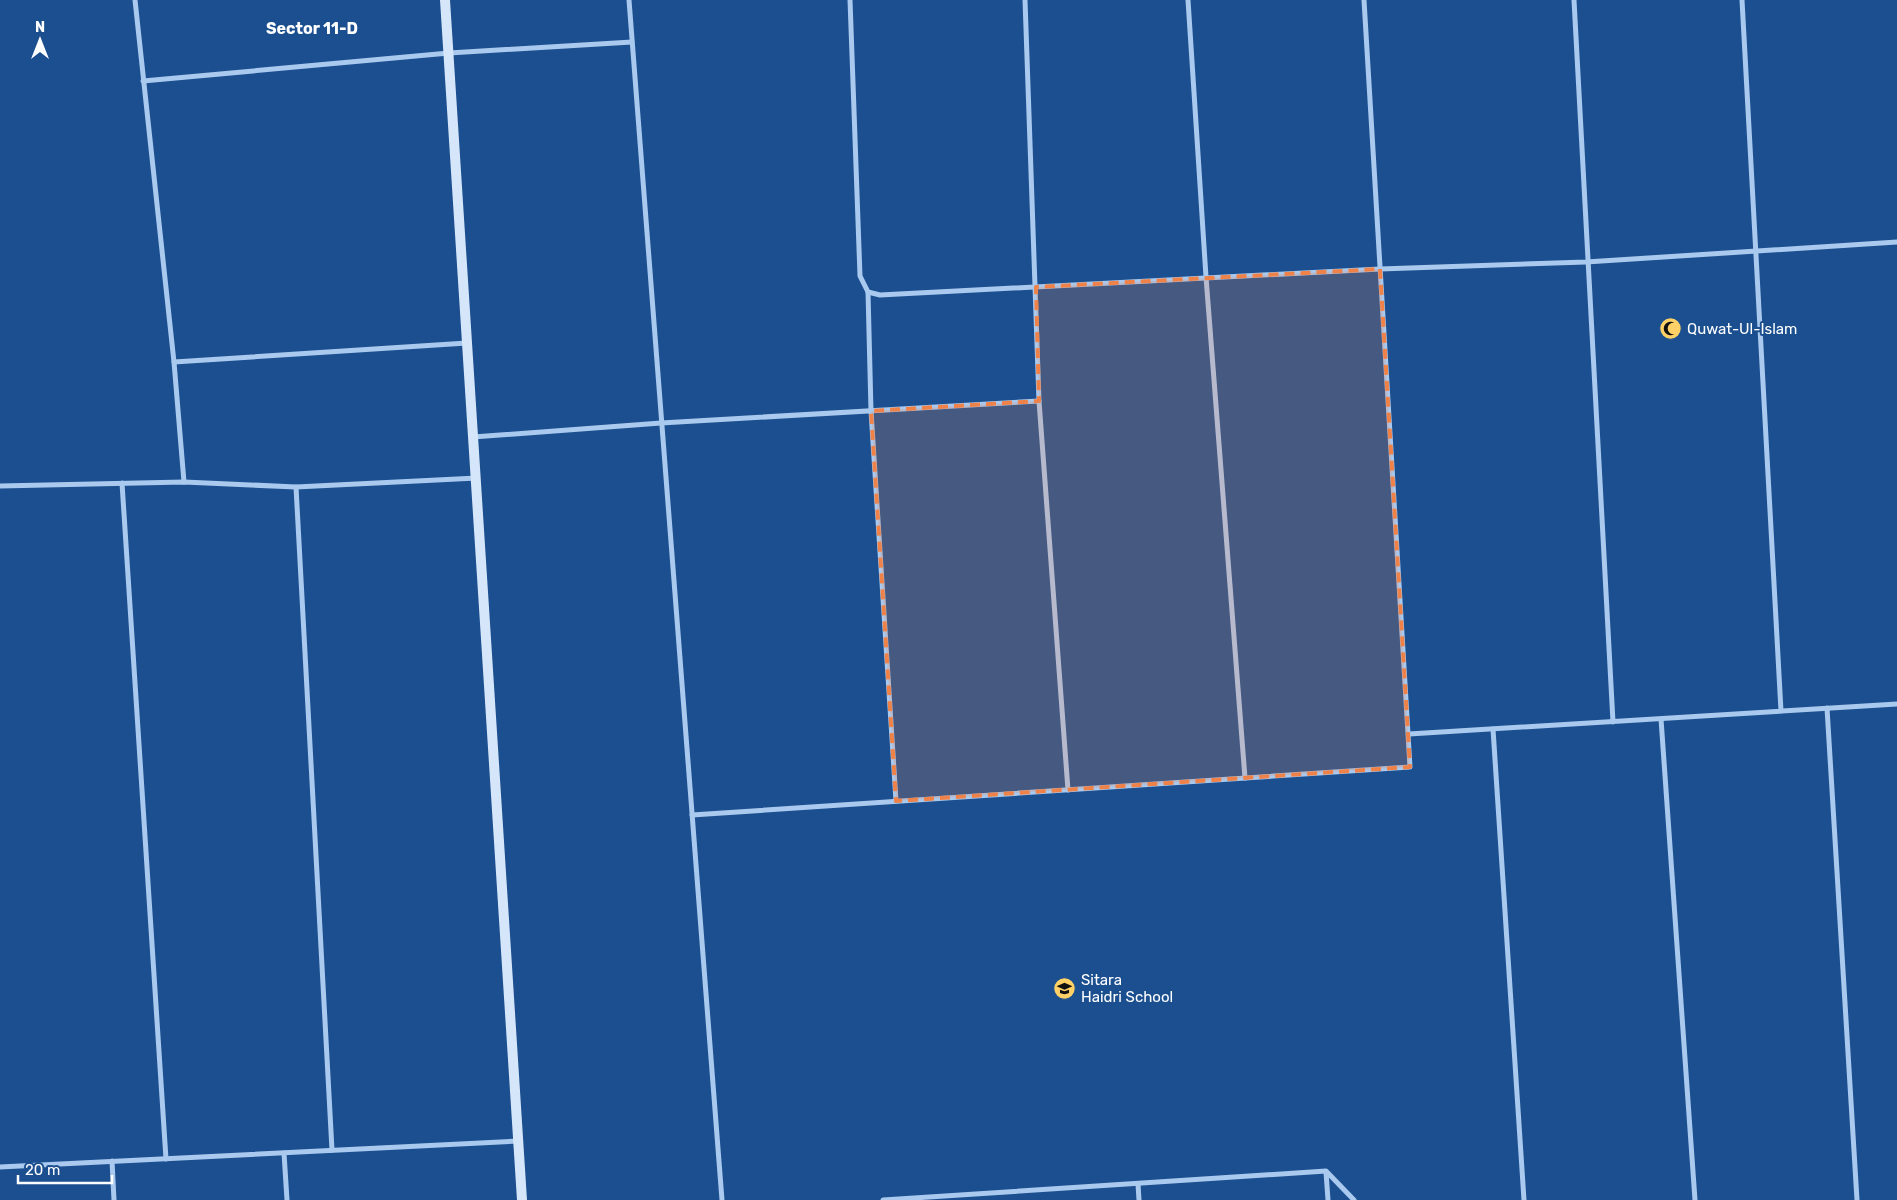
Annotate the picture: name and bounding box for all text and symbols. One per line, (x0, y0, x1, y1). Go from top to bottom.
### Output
north arrow (15, 15, 65, 65)
text: N (35, 19, 45, 36)
district label: Sector 11-D (266, 19, 358, 38)
mosque icon: Quwat-Ul-Islam (1659, 317, 1683, 341)
place label: Quwat-Ul-Islam (1687, 320, 1797, 338)
place label: Sitara Haidri School (1081, 971, 1173, 1006)
school or university icon: Sitara Haidri School (1053, 977, 1077, 1001)
scale bar (18, 1152, 111, 1184)
text: 20 m (25, 1161, 60, 1179)

